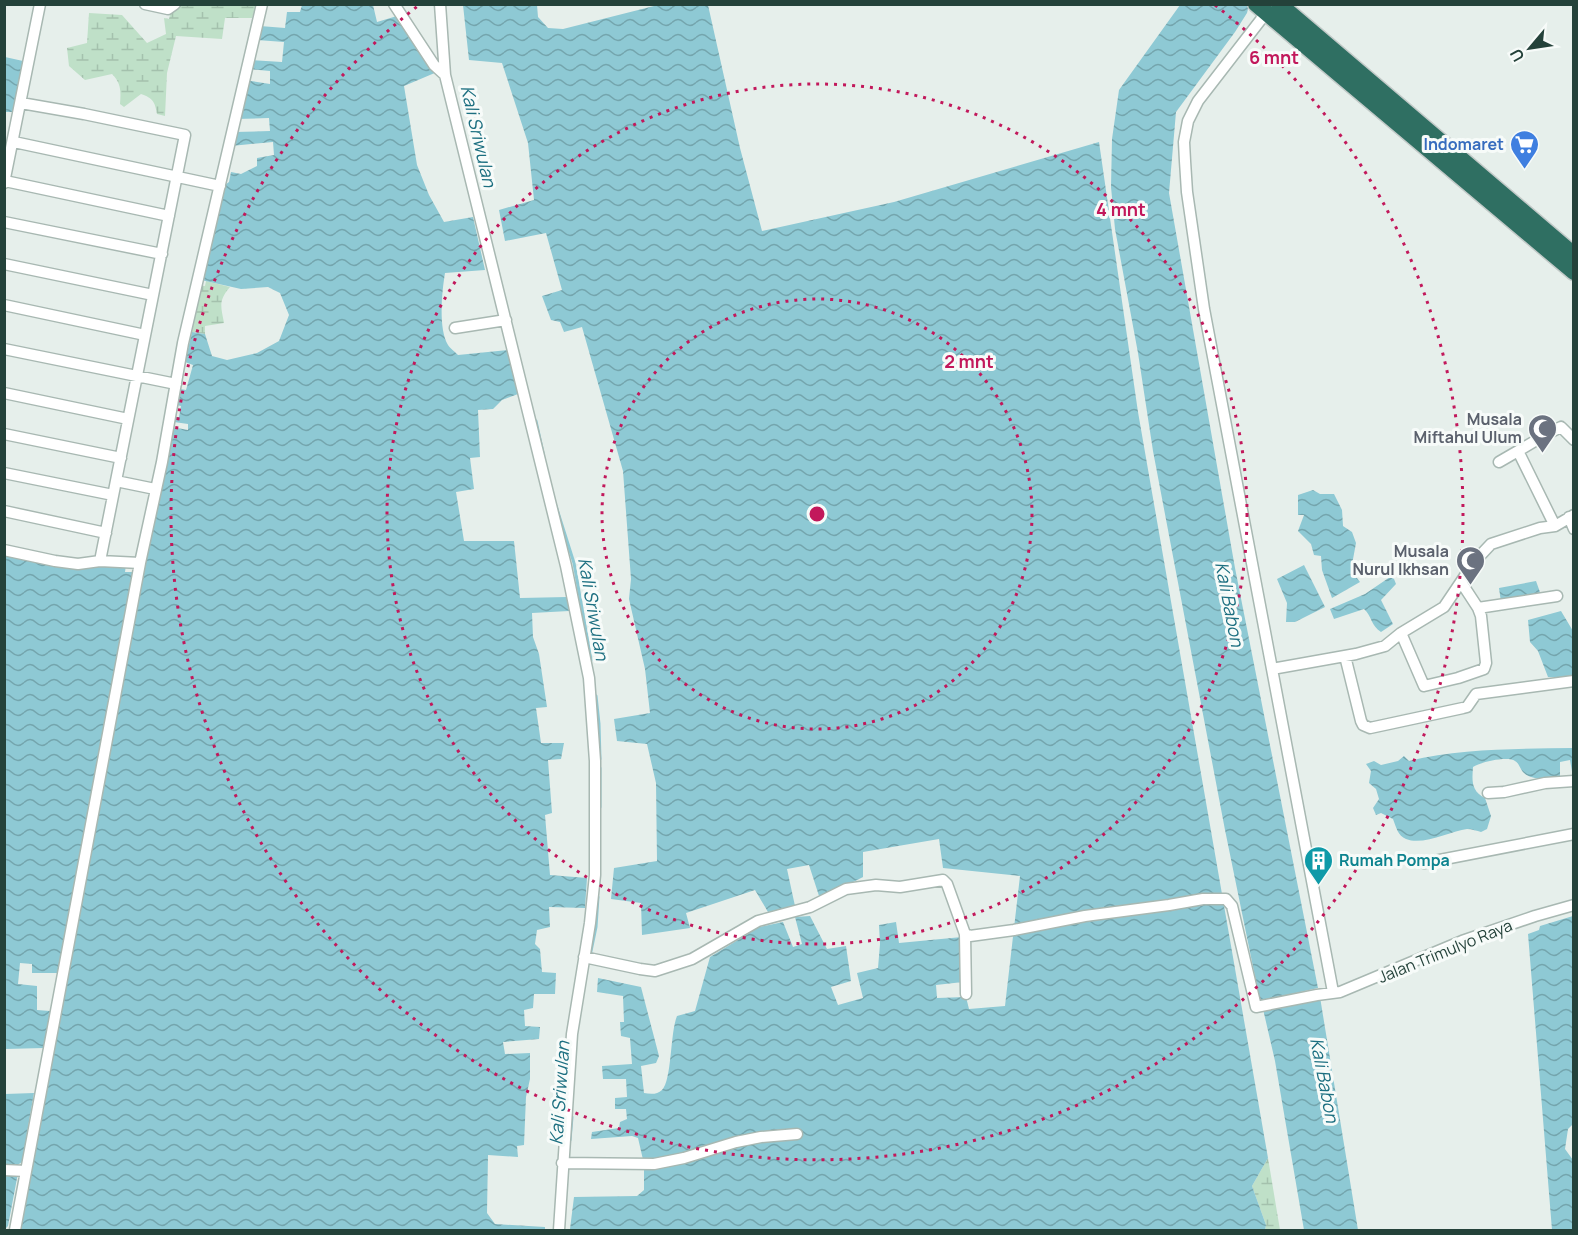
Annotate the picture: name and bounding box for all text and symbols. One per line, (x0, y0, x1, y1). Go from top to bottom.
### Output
north arrow (1500, 18, 1560, 78)
text: 6 mnt (1249, 45, 1299, 69)
text: U (1504, 45, 1529, 66)
water label: Kali Sriwulan (456, 83, 503, 191)
supermarket icon: Indomaret (1509, 128, 1541, 170)
place label: Indomaret (1423, 133, 1504, 155)
text: 4 mnt (1096, 197, 1146, 221)
text: 2 mnt (944, 349, 994, 373)
place label: Musala Miftahul Ulum (1414, 408, 1522, 448)
mosque icon: Musala Miftahul Ulum (1527, 412, 1559, 454)
centre of rings (807, 504, 827, 524)
place label: Musala Nurul Ikhsan (1352, 540, 1449, 580)
mosque icon: Musala Nurul Ikhsan (1454, 544, 1486, 586)
water label: Kali Sriwulan (573, 556, 615, 664)
water label: Kali Babon (1210, 560, 1250, 650)
building icon: Rumah Pompa (1302, 844, 1334, 886)
place label: Rumah Pompa (1339, 849, 1450, 871)
street label: Jalan Trimulyo Raya (1375, 914, 1515, 988)
water label: Kali Babon (1305, 1036, 1345, 1126)
water label: Kali Sriwulan (543, 1039, 575, 1146)

